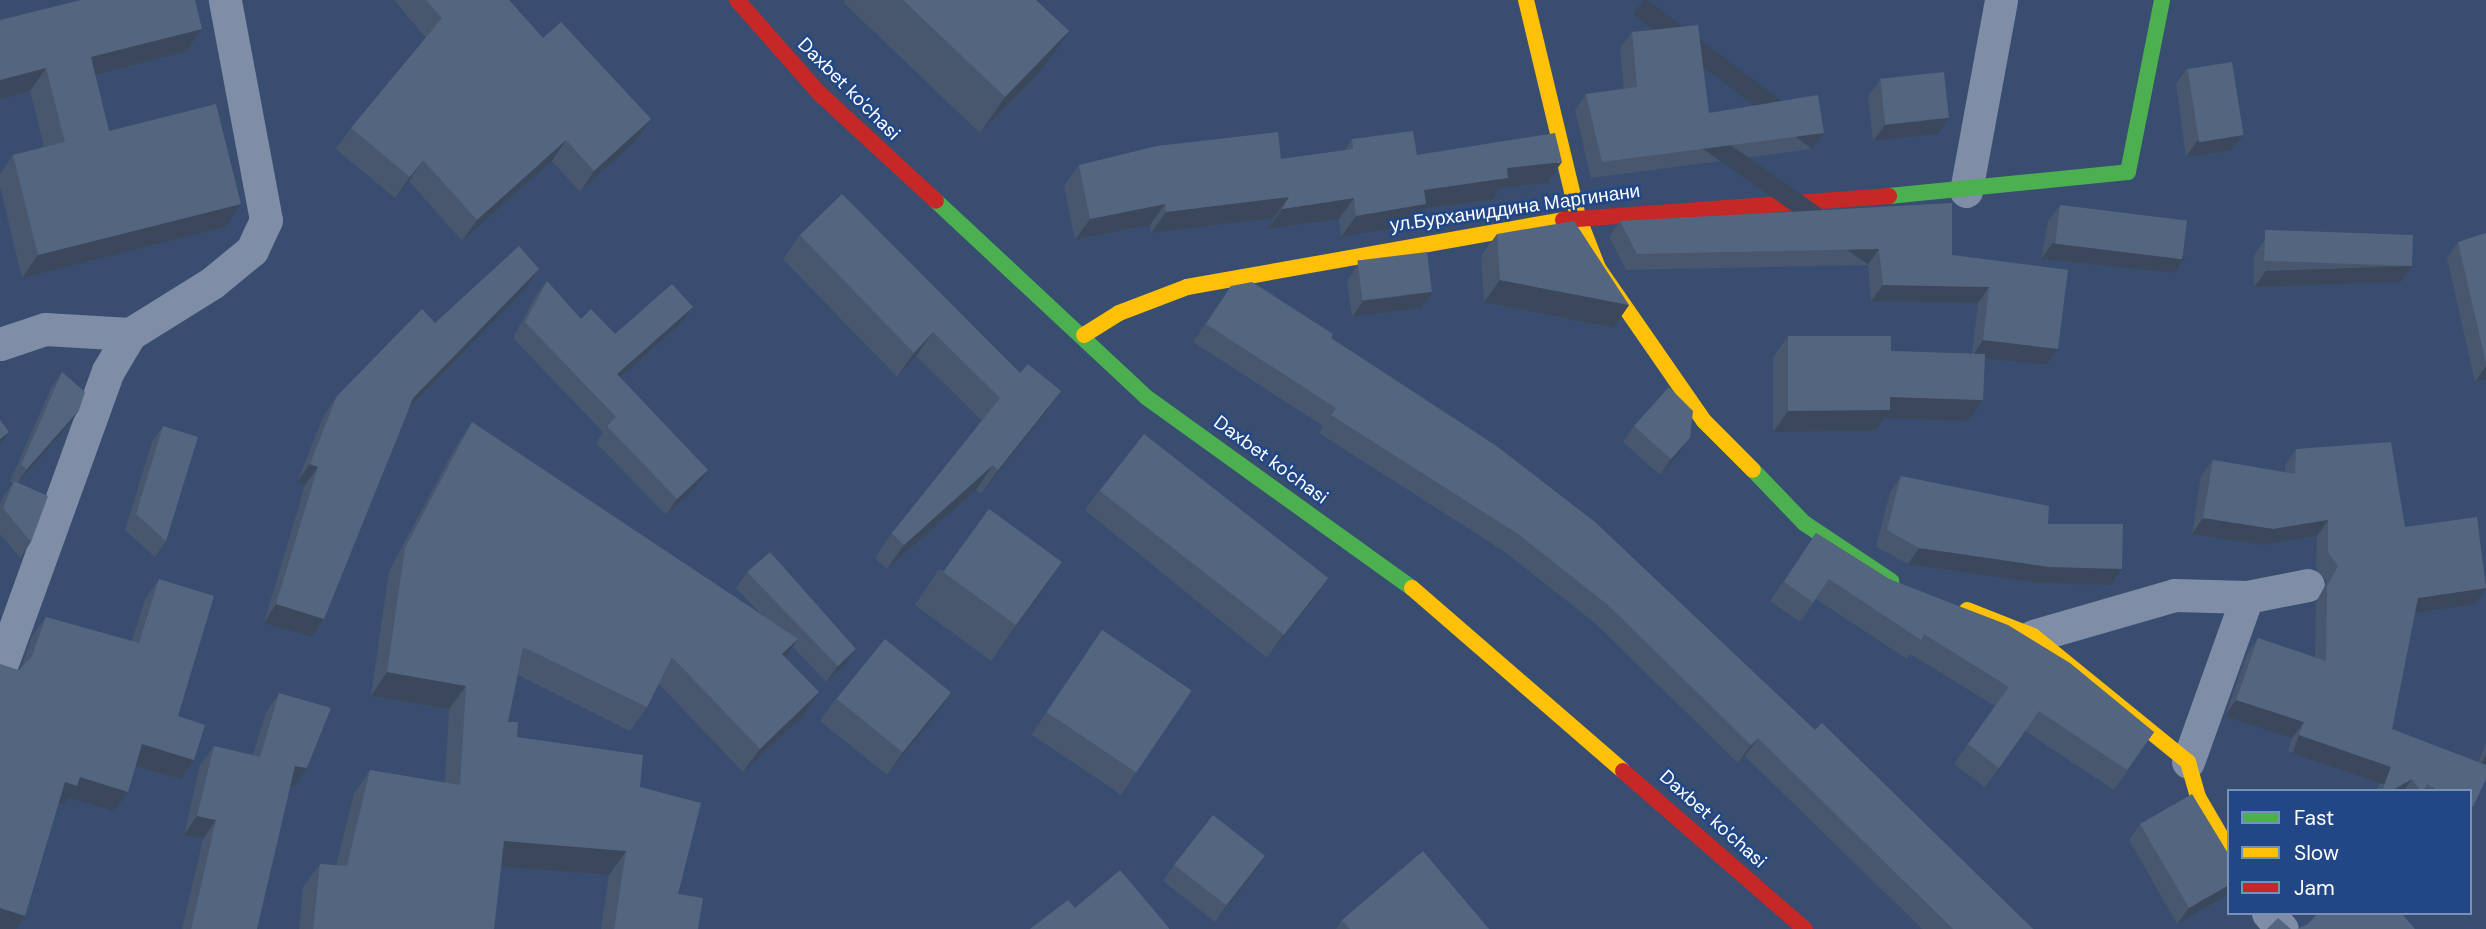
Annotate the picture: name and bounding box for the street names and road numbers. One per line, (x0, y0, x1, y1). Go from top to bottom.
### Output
street label: Daxbet ko'chasi (793, 33, 905, 145)
street label: ул.Бурханиддина Маргинани (1388, 179, 1642, 237)
street label: Daxbet ko'chasi (1210, 411, 1332, 509)
street label: Daxbet ko'chasi (1655, 765, 1771, 873)

